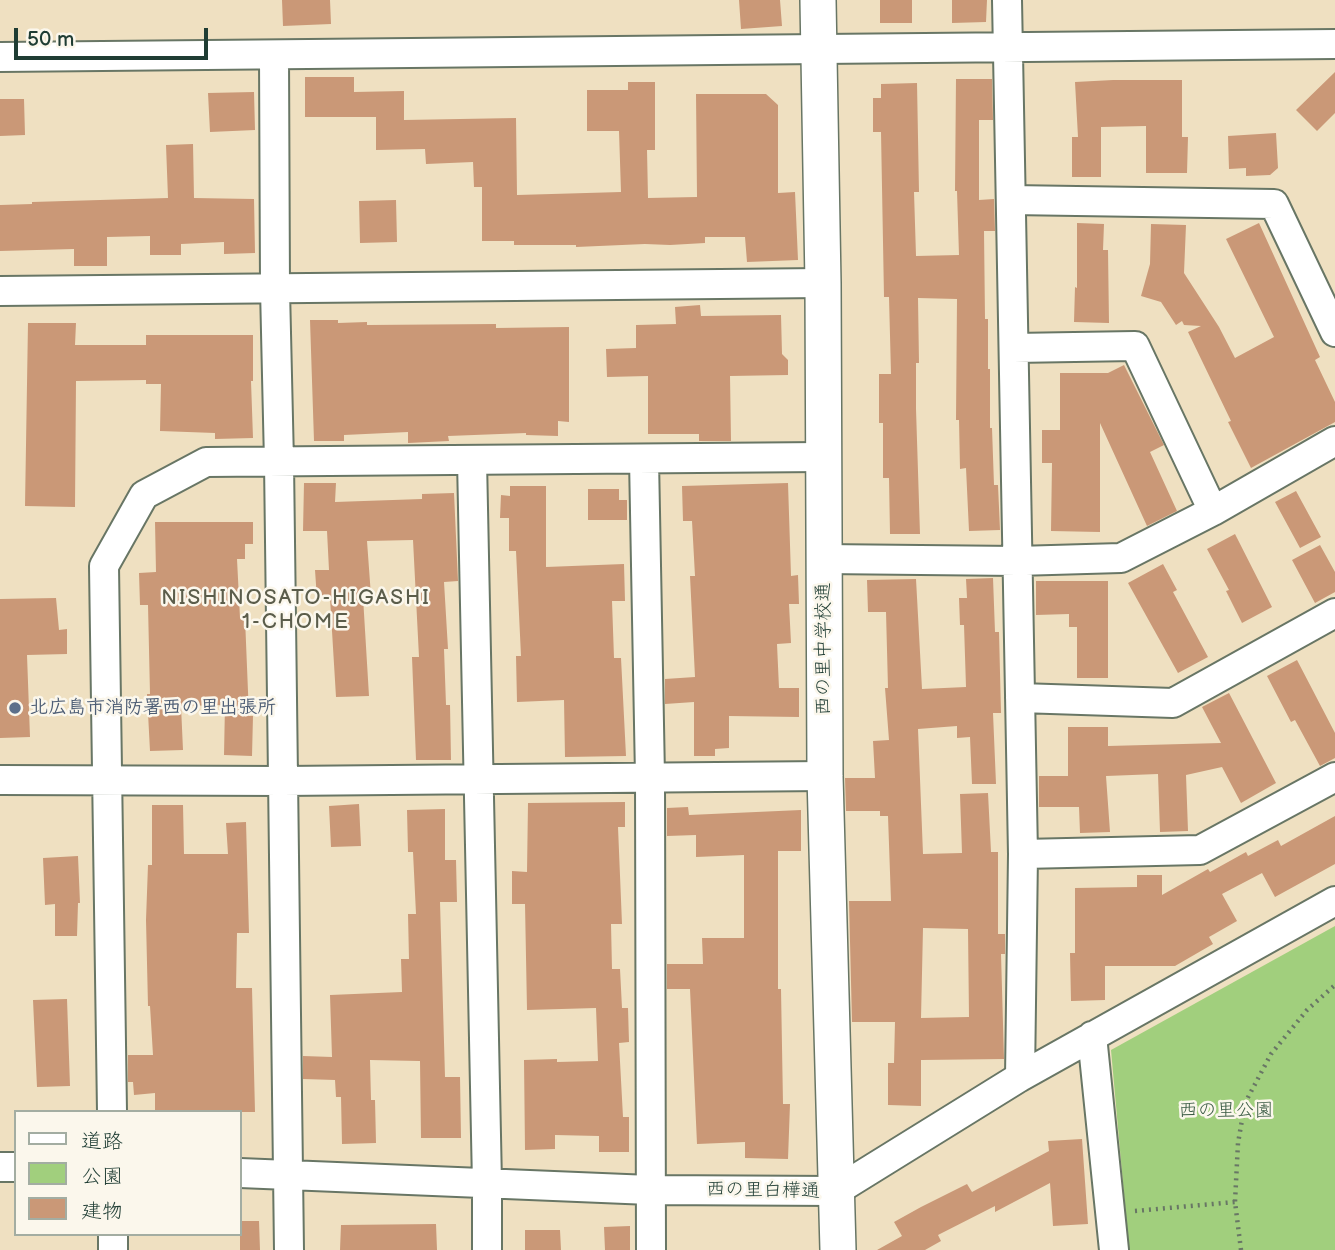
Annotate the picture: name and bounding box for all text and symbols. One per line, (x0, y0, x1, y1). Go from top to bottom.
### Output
scale bar (18, 14, 212, 58)
text: 50 m (27, 27, 74, 52)
street label: 西の里中学校通 (813, 583, 835, 715)
district label: NISHINOSATO-HIGASHI 1-CHOME (164, 586, 428, 636)
place label: 北広島市消防署西の里出張所 (29, 697, 276, 719)
marker: 北広島市消防署西の里出張所 (7, 700, 23, 716)
park label: 西の里公園 (1179, 1100, 1273, 1122)
legend (14, 1110, 242, 1236)
text: 道路 (81, 1129, 123, 1154)
text: 公園 (81, 1164, 123, 1189)
street label: 西の里白樺通 (706, 1179, 820, 1203)
text: 建物 (81, 1199, 123, 1224)

